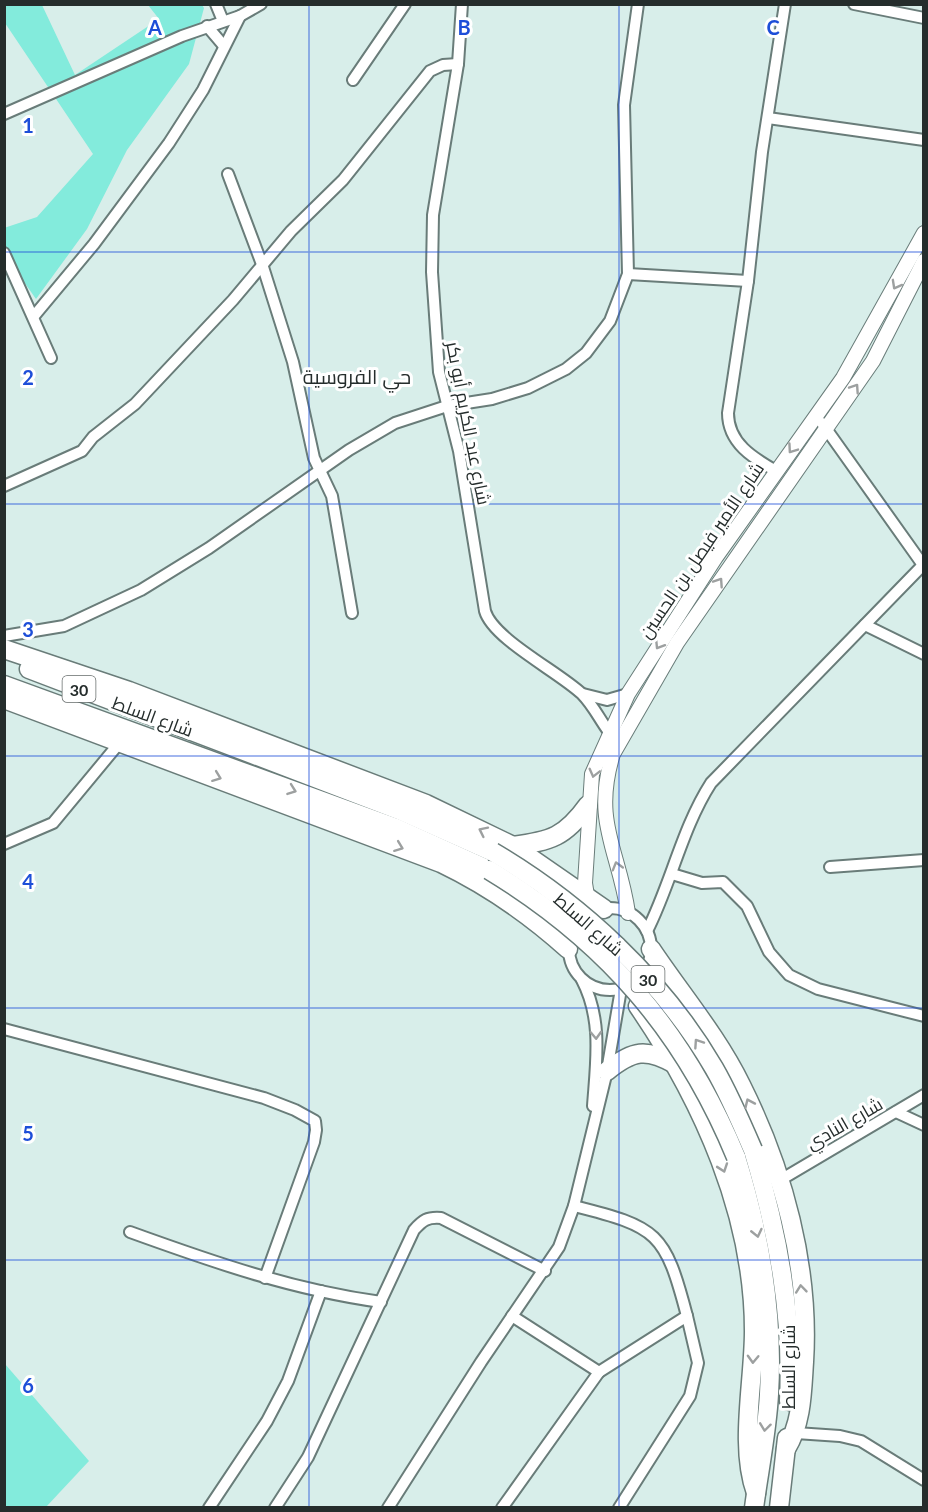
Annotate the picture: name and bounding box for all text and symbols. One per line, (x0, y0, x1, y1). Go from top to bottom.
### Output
text: A (147, 15, 162, 39)
text: B (457, 15, 471, 39)
text: C (766, 15, 780, 39)
text: 1 (22, 113, 34, 137)
one-way arrow (892, 278, 903, 289)
street label: شارع عبد الكريم أبو بكر (440, 338, 496, 507)
district label: حي الفروسية (303, 364, 411, 393)
text: 2 (22, 365, 34, 389)
one-way arrow (848, 383, 859, 394)
one-way arrow (788, 443, 799, 454)
street label: شارع الأمير فيصل بن الحسين (634, 458, 770, 643)
one-way arrow (712, 577, 723, 588)
text: 3 (22, 617, 34, 641)
one-way arrow (654, 639, 666, 649)
road number: 30 (62, 676, 96, 702)
street label: شارع السلط (109, 691, 197, 743)
one-way arrow (588, 768, 601, 778)
one-way arrow (211, 770, 222, 782)
one-way arrow (286, 782, 297, 795)
one-way arrow (478, 827, 489, 839)
one-way arrow (393, 840, 404, 852)
one-way arrow (612, 862, 624, 872)
text: 4 (22, 869, 34, 893)
street label: شارع السلط (549, 888, 628, 962)
road number: 30 (632, 966, 664, 992)
one-way arrow (590, 1031, 603, 1040)
one-way arrow (694, 1038, 705, 1049)
street label: شارع النادي (802, 1092, 888, 1157)
one-way arrow (744, 1098, 756, 1109)
text: 5 (22, 1121, 34, 1145)
one-way arrow (715, 1162, 728, 1173)
one-way arrow (750, 1228, 763, 1238)
one-way arrow (795, 1285, 808, 1294)
street label: شارع السلط (777, 1325, 801, 1409)
one-way arrow (747, 1355, 759, 1364)
text: 6 (22, 1373, 34, 1397)
one-way arrow (760, 1423, 772, 1432)

